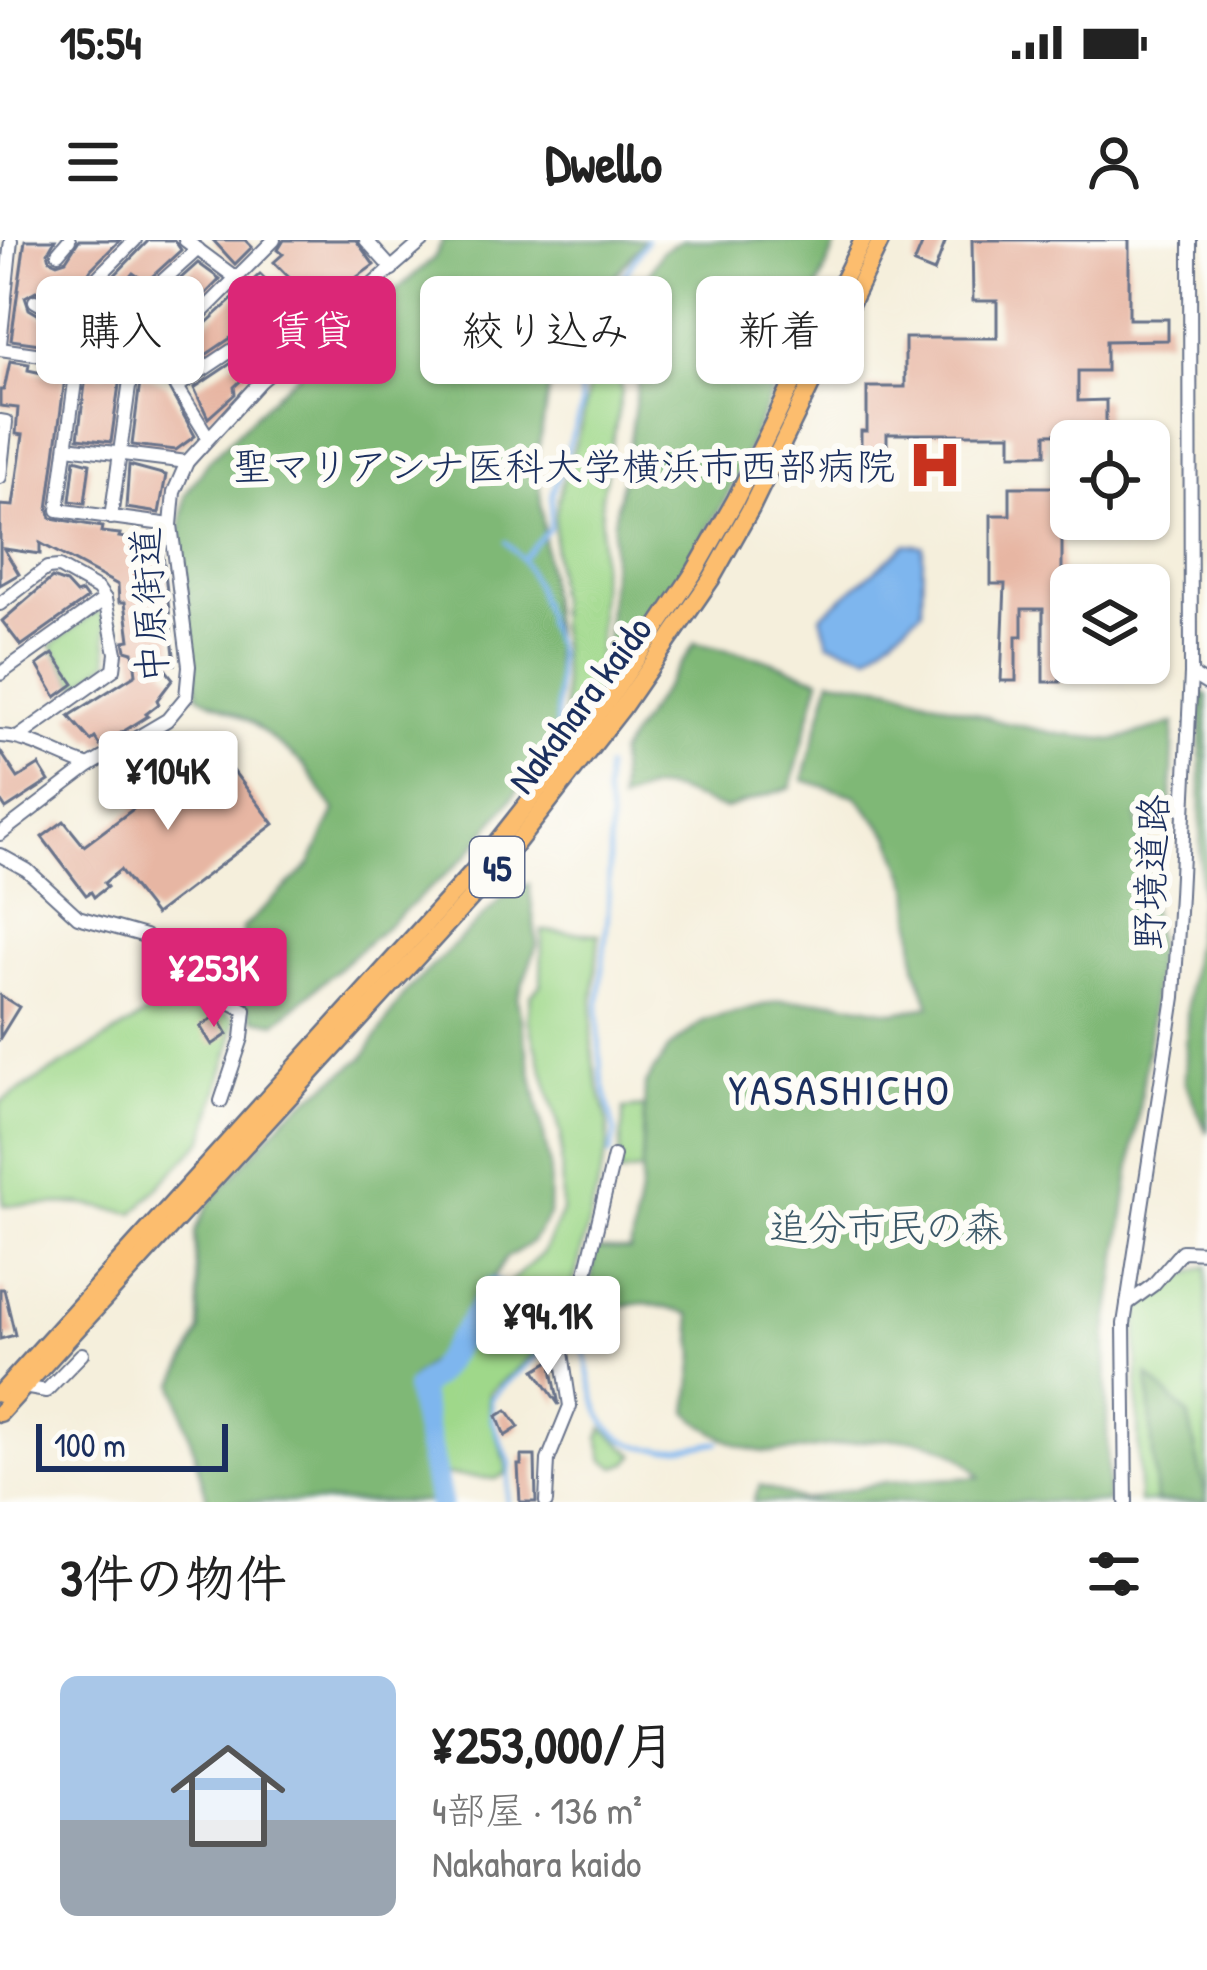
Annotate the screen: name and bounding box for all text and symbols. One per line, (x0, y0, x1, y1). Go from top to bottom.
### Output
text: 15:54 (60, 12, 142, 73)
text: Dwello (545, 126, 662, 199)
icon: menu (60, 129, 126, 195)
icon: person (1081, 129, 1147, 195)
chip: 購入 (36, 276, 204, 384)
chip: 賃貸 (228, 276, 396, 384)
chip: 絞り込み (420, 276, 672, 384)
chip: 新着 (696, 276, 864, 384)
map controls (1050, 420, 1170, 684)
button: locate (1050, 420, 1170, 540)
hospital icon: 聖マリアンナ医科大学横浜市西部病院 (906, 436, 964, 494)
place label: 聖マリアンナ医科大学横浜市西部病院 (232, 439, 895, 492)
street label: 中原街道 (117, 526, 179, 684)
button: layers (1050, 564, 1170, 684)
street label: Nakahara kaido (495, 604, 663, 804)
pin: ¥104K (84, 731, 252, 833)
text: ¥104K (126, 743, 210, 796)
street label: 野境道路 (1121, 793, 1179, 951)
road number: 45 (470, 837, 524, 897)
pin: ¥253K (130, 928, 298, 1030)
text: ¥253K (169, 940, 259, 993)
district label: YASASHICHO (728, 1061, 952, 1118)
park label: 追分市民の森 (769, 1200, 1003, 1253)
pin: ¥94.1K (450, 1276, 646, 1378)
text: ¥94.1K (503, 1288, 593, 1341)
scale bar (36, 1418, 228, 1471)
text: 100 m (54, 1423, 126, 1467)
icon: filters (1081, 1541, 1147, 1607)
text: 3件の物件 (60, 1543, 287, 1612)
text: ¥253,000/月 (432, 1710, 675, 1779)
icon: home (156, 1724, 300, 1868)
text: 4部屋 · 136 m² (432, 1783, 642, 1836)
text: Nakahara kaido (432, 1836, 642, 1889)

